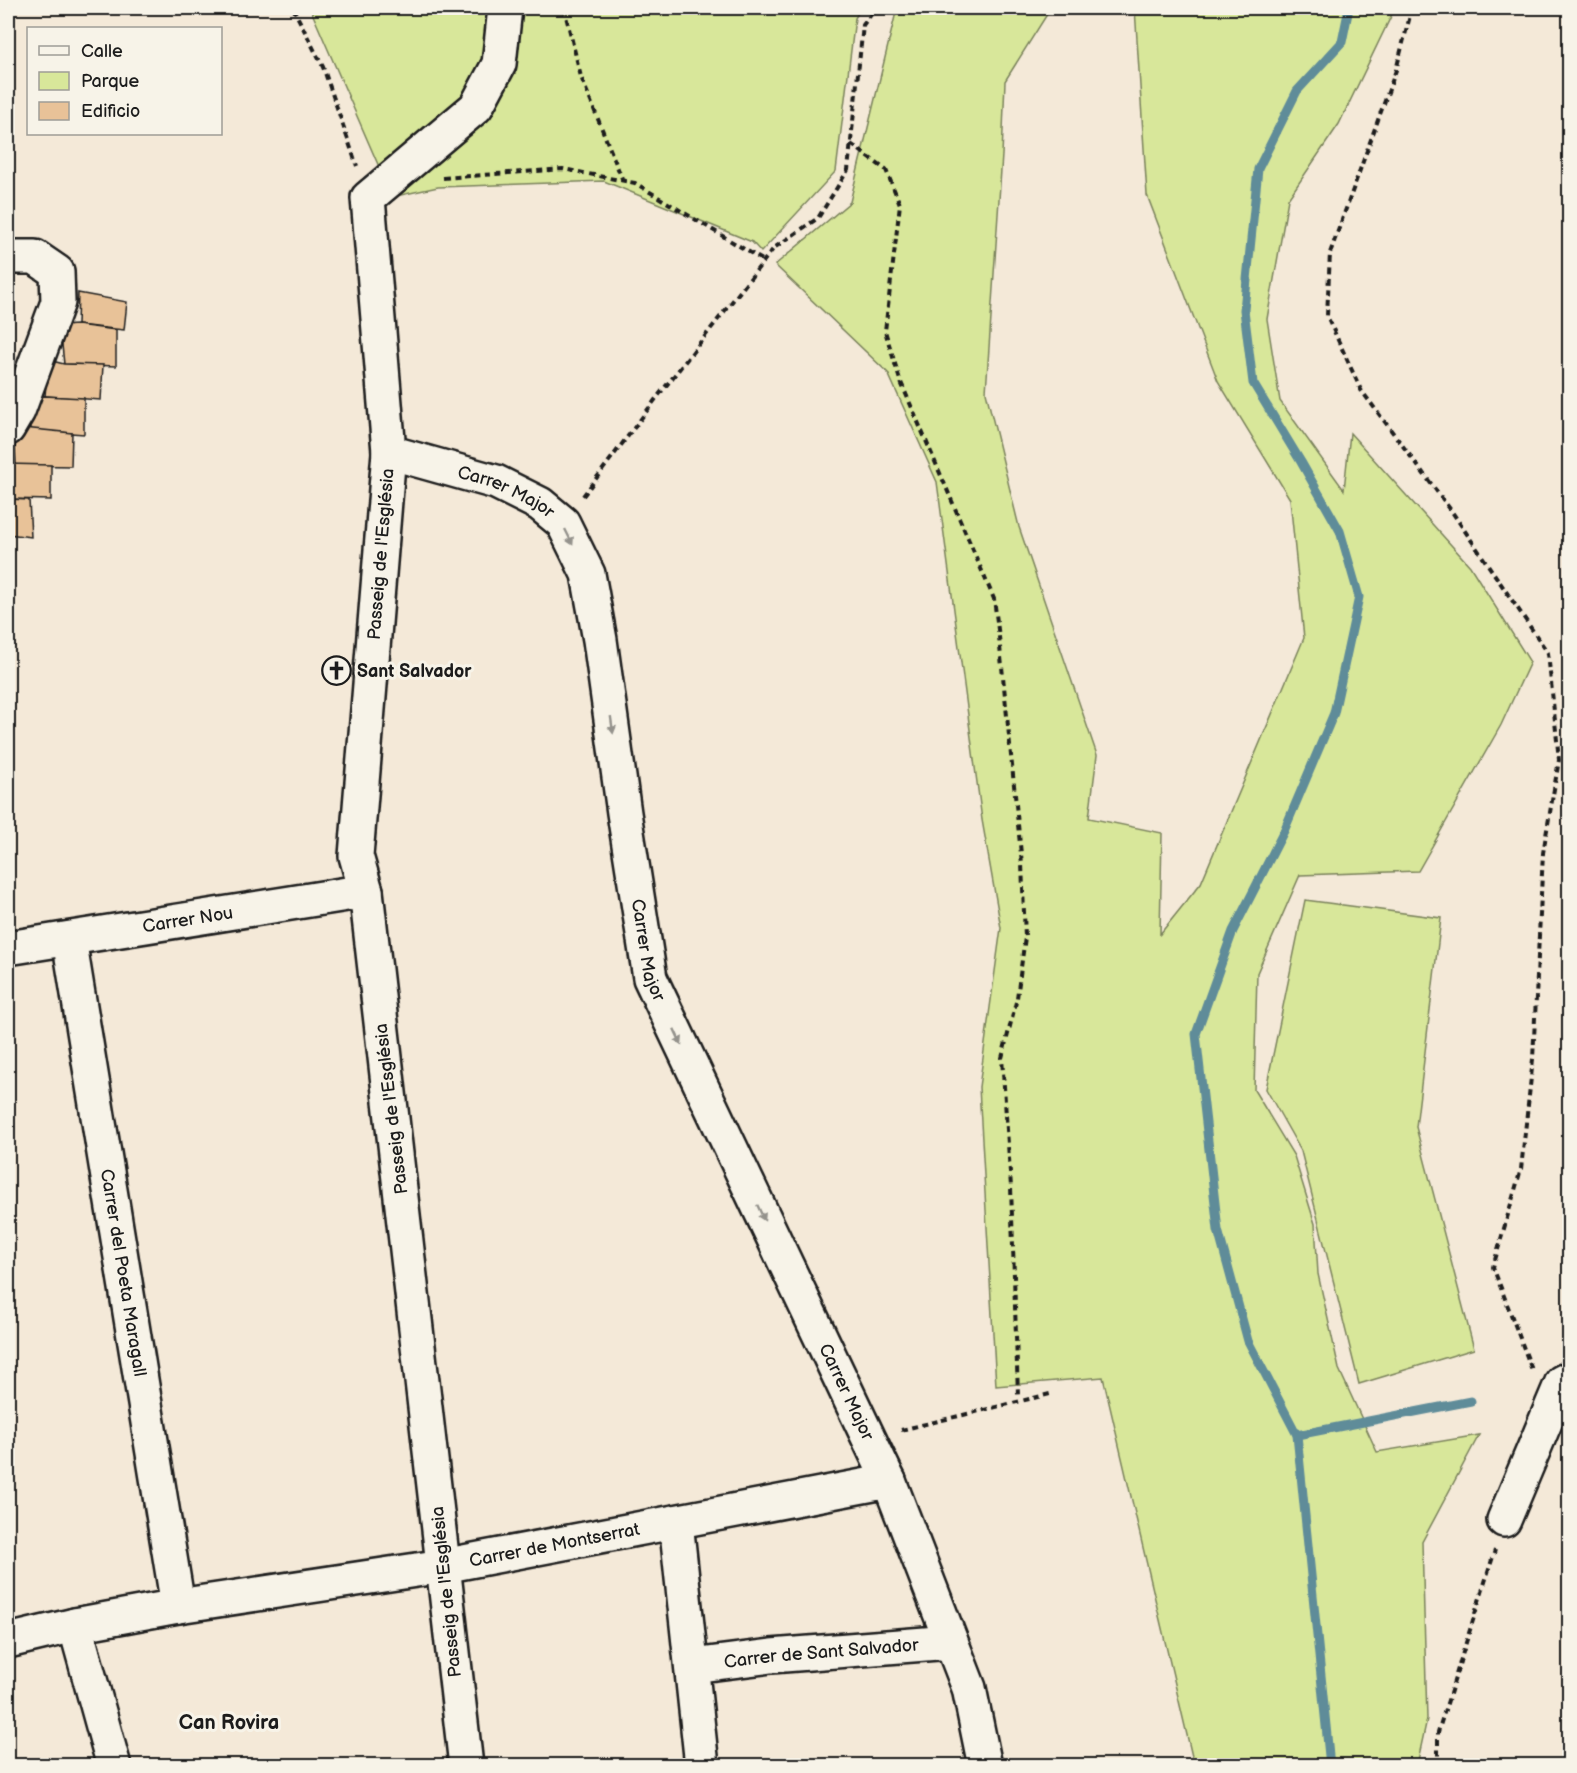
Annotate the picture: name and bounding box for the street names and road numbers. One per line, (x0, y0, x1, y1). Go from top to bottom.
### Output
street label: Carrer Major (455, 462, 559, 523)
street label: Passeig de l'Església (364, 468, 399, 641)
street label: Carrer Major (627, 897, 670, 1005)
street label: Carrer Nou (141, 902, 235, 937)
street label: Passeig de l'Església (371, 1022, 412, 1195)
street label: Carrer del Poeta Maragall (96, 1167, 150, 1378)
street label: Carrer Major (814, 1340, 878, 1444)
street label: Passeig de l'Església (427, 1505, 466, 1678)
street label: Carrer de Montserrat (468, 1519, 642, 1572)
street label: Carrer de Sant Salvador (723, 1635, 920, 1673)

